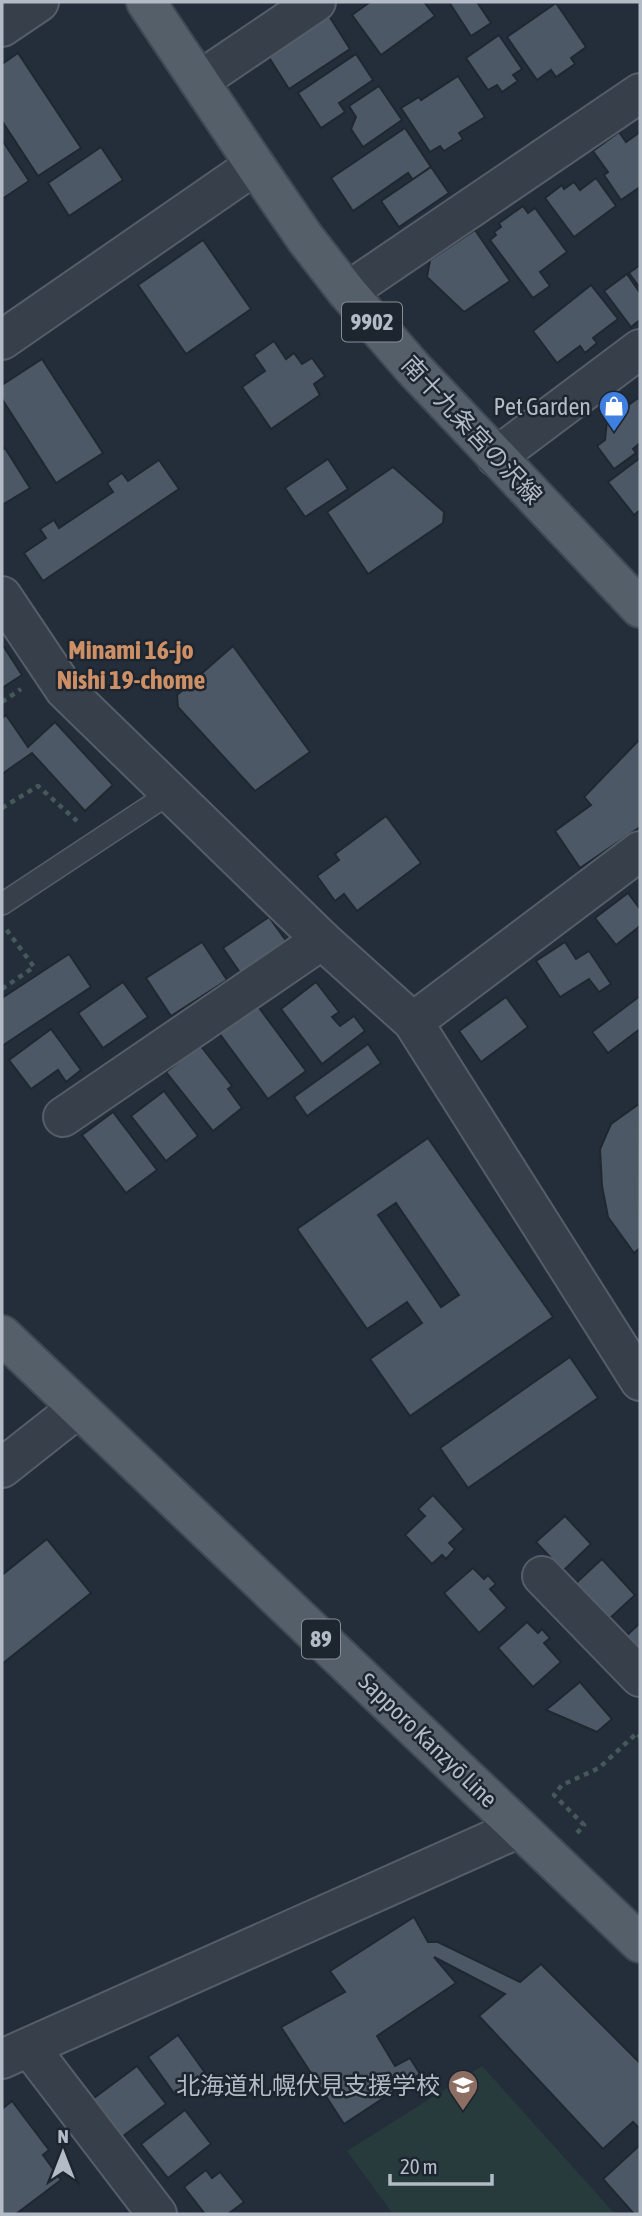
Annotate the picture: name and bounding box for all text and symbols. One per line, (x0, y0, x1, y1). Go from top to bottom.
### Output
road number: 9902 (342, 302, 402, 342)
street label: 南十九条宮の沢線 (397, 351, 547, 509)
shop icon: Pet Garden (597, 389, 631, 433)
place label: Pet Garden (494, 393, 591, 420)
district label: Minami 16-jo Nishi 19-chome (57, 635, 205, 695)
road number: 89 (302, 1620, 340, 1658)
street label: Sapporo Kanzyō Line (353, 1667, 503, 1813)
school or university icon: 北海道札幌伏見支援学校 (446, 2068, 480, 2112)
place label: 北海道札幌伏見支援学校 (176, 2072, 440, 2099)
north arrow (28, 2118, 98, 2188)
text: N (57, 2125, 69, 2147)
scale bar (390, 2142, 491, 2186)
text: 20 m (400, 2154, 438, 2178)

